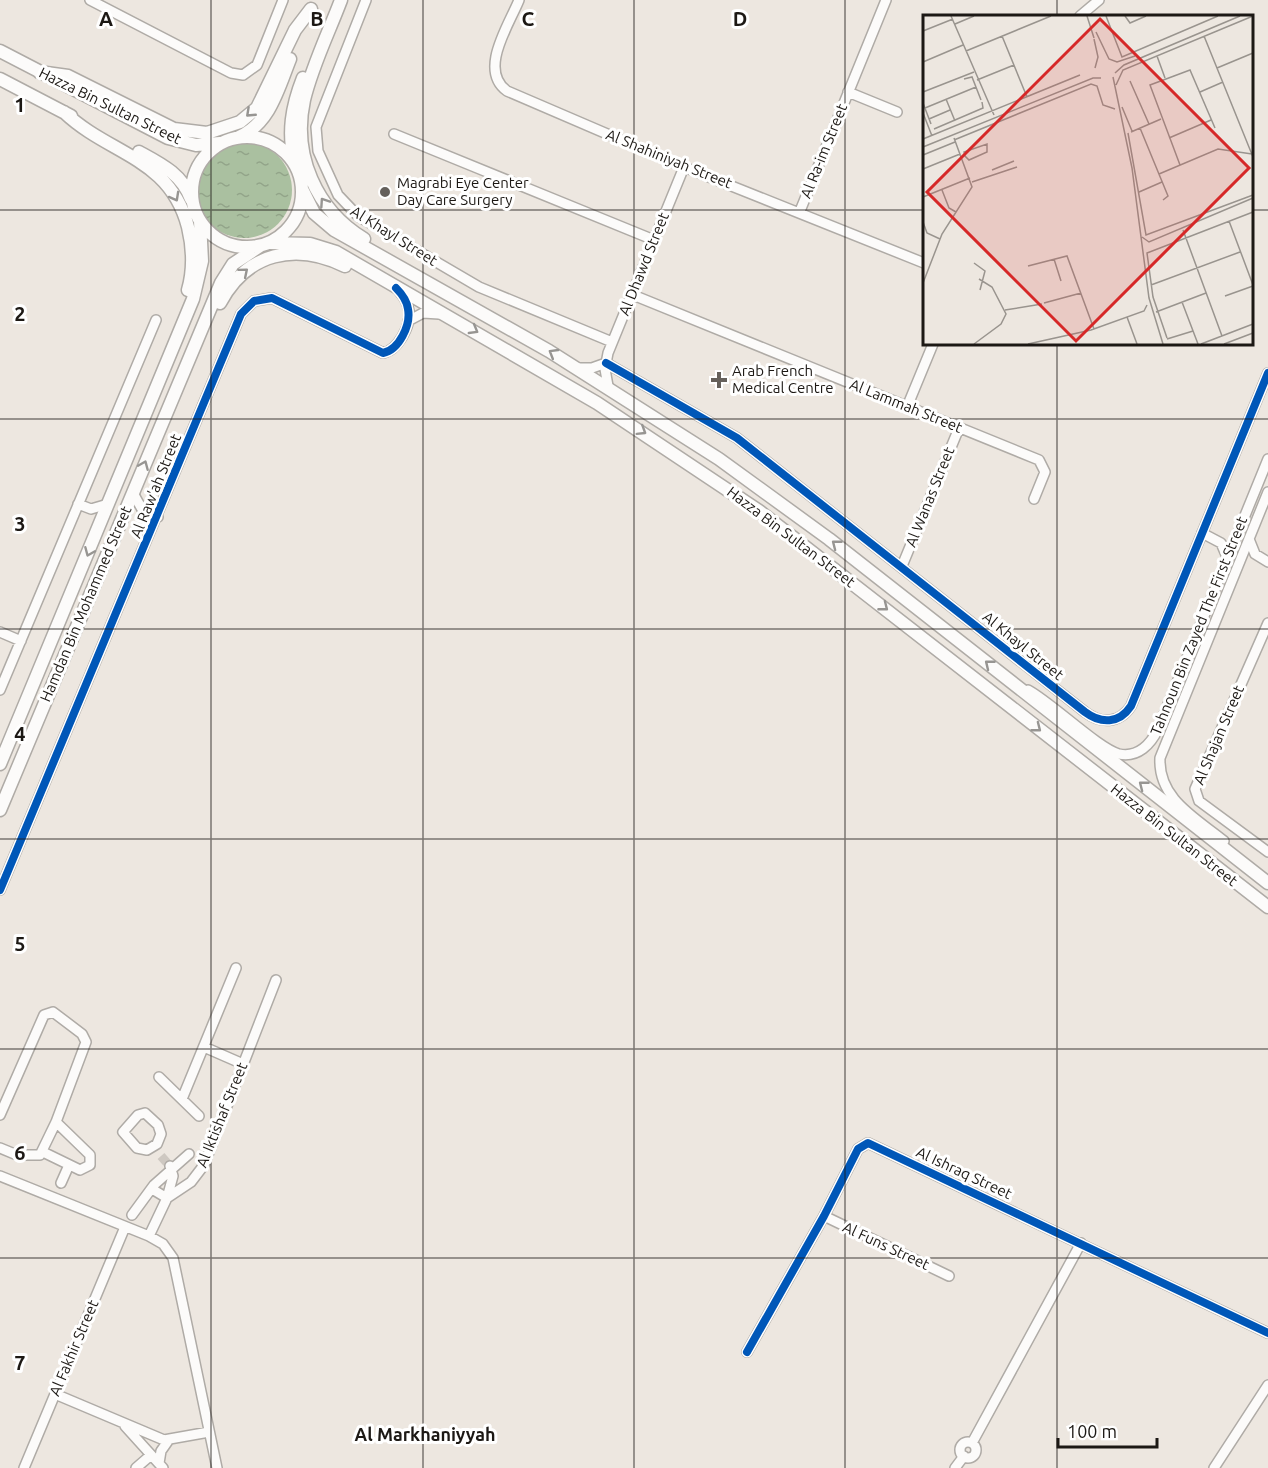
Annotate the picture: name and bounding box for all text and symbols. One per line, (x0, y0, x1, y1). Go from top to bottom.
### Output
text: A (99, 7, 113, 30)
text: B (310, 7, 324, 30)
text: C (522, 7, 535, 30)
text: D (733, 7, 747, 30)
inset map (923, 15, 1253, 345)
street label: Hazza Bin Sultan Street (36, 64, 184, 147)
text: 1 (14, 93, 26, 116)
street label: Al Ra-im Street (797, 101, 850, 201)
one-way arrow (247, 106, 257, 117)
street label: Al Shahiniyah Street (604, 125, 735, 192)
place label: Magrabi Eye Center Day Care Surgery (397, 174, 529, 208)
marker: Magrabi Eye Center Day Care Surgery (378, 185, 392, 199)
one-way arrow (168, 191, 180, 202)
one-way arrow (320, 198, 331, 209)
street label: Al Khayl Street (348, 202, 441, 269)
street label: Al Dhawd Street (615, 210, 672, 318)
one-way arrow (237, 269, 248, 280)
text: 2 (14, 302, 26, 325)
one-way arrow (468, 323, 479, 334)
one-way arrow (549, 349, 559, 360)
place label: Arab French Medical Centre (732, 362, 834, 396)
marker: Arab French Medical Centre (710, 371, 728, 389)
street label: Al Lammah Street (847, 375, 965, 436)
one-way arrow (635, 423, 646, 434)
street label: Al Raw'ah Street (127, 431, 184, 540)
street label: Al Wanas Street (902, 444, 957, 549)
one-way arrow (137, 461, 149, 472)
street label: Hazza Bin Sultan Street (724, 483, 859, 590)
street label: Hamdan Bin Mohammed Street (36, 503, 135, 704)
text: 3 (14, 512, 26, 535)
street label: Tahnoun Bin Zayed The First Street (1147, 514, 1250, 738)
one-way arrow (832, 540, 843, 551)
one-way arrow (84, 545, 96, 556)
one-way arrow (878, 599, 889, 610)
street label: Al Khayl Street (979, 608, 1067, 683)
one-way arrow (985, 661, 996, 672)
street label: Al Shajan Street (1190, 682, 1247, 787)
one-way arrow (1030, 720, 1041, 731)
text: 4 (14, 722, 26, 745)
street label: Hazza Bin Sultan Street (1108, 780, 1241, 889)
one-way arrow (1138, 782, 1149, 793)
text: 5 (14, 932, 26, 955)
street label: Al Iktishaf Street (193, 1060, 250, 1170)
text: 6 (14, 1141, 26, 1164)
street label: Al Ishraq Street (914, 1143, 1015, 1202)
street label: Al Funs Street (840, 1218, 932, 1273)
street label: Al Fakhir Street (46, 1297, 102, 1399)
text: 7 (14, 1351, 26, 1374)
scale bar (1058, 1411, 1157, 1449)
text: 100 m (1067, 1421, 1117, 1441)
district label: Al Markhaniyyah (355, 1424, 495, 1444)

